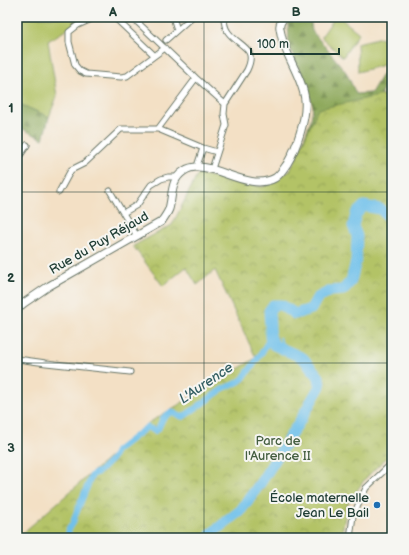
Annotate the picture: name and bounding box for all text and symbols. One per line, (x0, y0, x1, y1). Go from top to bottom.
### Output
text: A (108, 4, 117, 20)
text: B (291, 4, 301, 20)
scale bar (251, 30, 339, 56)
text: 100 m (257, 37, 289, 52)
text: 1 (8, 100, 14, 116)
street label: Rue du Puy Réjaud (46, 208, 152, 278)
text: 2 (7, 270, 15, 286)
water label: L'Aurence (176, 359, 236, 407)
park label: Parc de l'Aurence II (245, 433, 311, 464)
text: 3 (7, 440, 15, 456)
place label: École maternelle Jean Le Bail (270, 490, 369, 521)
marker: École maternelle Jean Le Bail (372, 500, 382, 510)

